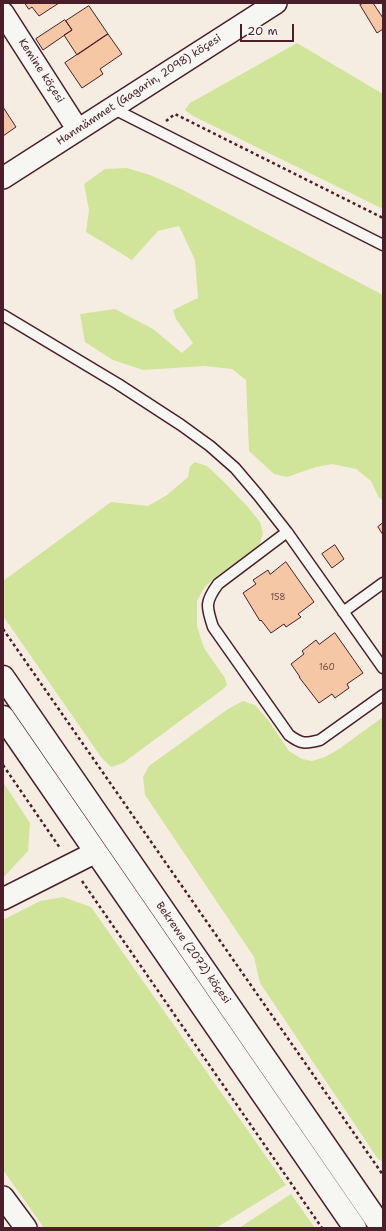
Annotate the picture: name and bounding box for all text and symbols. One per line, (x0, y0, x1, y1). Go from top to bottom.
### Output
scale bar (242, 16, 296, 42)
text: 20 m (247, 23, 278, 39)
street label: Hanmämmet (Gagarin, 2098) köçesi (54, 32, 224, 148)
street label: Kemine köçesi (15, 36, 67, 106)
house number: 158 (270, 593, 286, 603)
house number: 160 (319, 663, 335, 673)
street label: Bekrewe (2072) köçesi (153, 900, 233, 1006)

